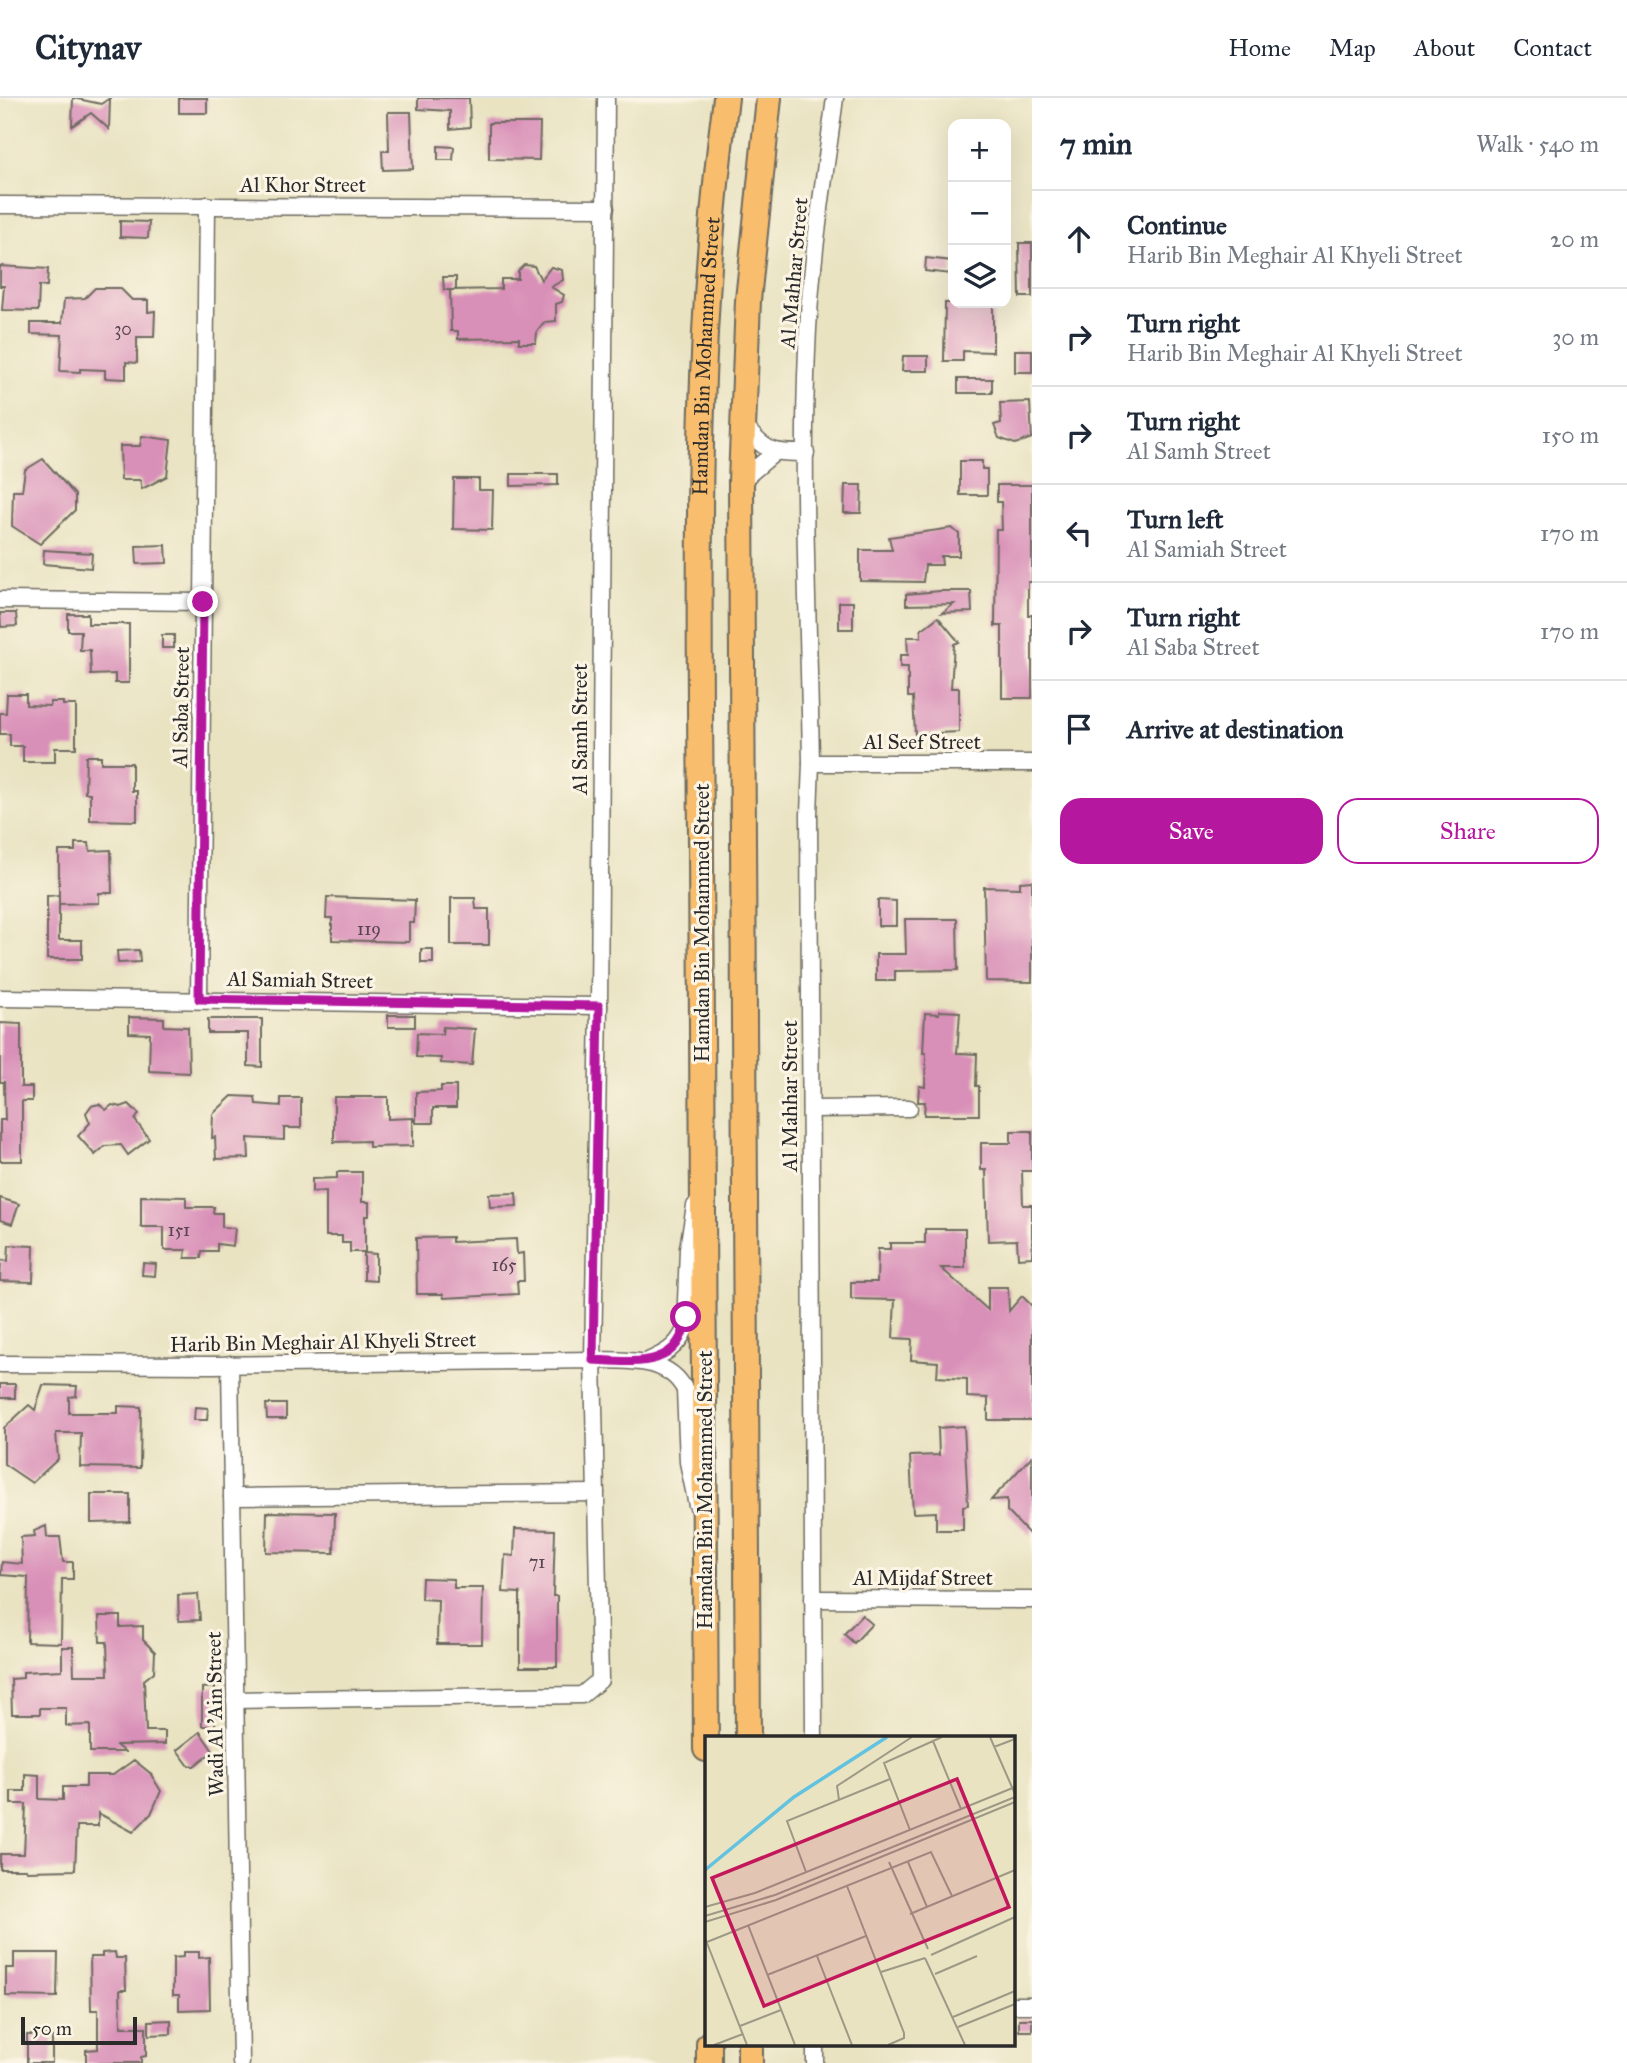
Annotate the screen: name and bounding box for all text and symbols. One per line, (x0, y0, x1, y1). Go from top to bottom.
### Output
text: Citynav (35, 28, 141, 68)
text: Home (1228, 33, 1291, 63)
text: Map (1329, 33, 1376, 63)
text: About (1414, 33, 1475, 63)
text: Contact (1513, 33, 1592, 63)
map controls (948, 119, 1011, 308)
button: + (948, 119, 1011, 182)
text: 7 min (1060, 126, 1132, 162)
text: Walk · 540 m (1476, 130, 1599, 158)
street label: Al Khor Street (239, 172, 367, 198)
button: − (948, 182, 1011, 245)
street label: Al Mahhar Street (774, 196, 814, 351)
text: Continue (1127, 209, 1227, 241)
street label: Hamdan Bin Mohammed Street (687, 215, 726, 496)
icon: ahead (1060, 220, 1098, 258)
text: 20 m (1550, 225, 1599, 253)
text: Harib Bin Meghair Al Khyeli Street (1127, 241, 1463, 269)
button: layers (948, 245, 1011, 308)
text: Turn right (1127, 307, 1240, 339)
house number: 30 (114, 318, 132, 340)
icon: right (1060, 318, 1098, 356)
text: 30 m (1552, 323, 1599, 351)
text: Harib Bin Meghair Al Khyeli Street (1127, 339, 1463, 367)
text: Turn right (1127, 405, 1240, 437)
icon: right (1060, 416, 1098, 454)
text: 150 m (1542, 421, 1599, 449)
text: Al Samh Street (1127, 437, 1271, 465)
text: Turn left (1127, 503, 1223, 535)
icon: left (1060, 514, 1098, 552)
text: 170 m (1540, 519, 1599, 547)
text: Al Samiah Street (1127, 535, 1287, 563)
route end (187, 586, 218, 617)
text: Turn right (1127, 601, 1240, 633)
icon: right (1060, 612, 1098, 650)
text: 170 m (1540, 617, 1599, 645)
text: Al Saba Street (1127, 633, 1260, 661)
street label: Al Saba Street (167, 646, 195, 769)
street label: Al Samh Street (567, 663, 593, 796)
icon: arrive (1060, 710, 1098, 748)
text: Arrive at destination (1127, 713, 1344, 745)
street label: Al Seef Street (862, 729, 981, 755)
street label: Hamdan Bin Mohammed Street (689, 783, 715, 1063)
button: Save (1060, 798, 1323, 864)
button: Share (1337, 798, 1599, 864)
house number: 119 (357, 918, 381, 940)
street label: Al Samiah Street (226, 966, 374, 994)
street label: Al Mahhar Street (777, 1020, 803, 1173)
house number: 151 (168, 1219, 190, 1241)
house number: 165 (492, 1254, 517, 1276)
route start (670, 1301, 701, 1332)
street label: Harib Bin Meghair Al Khyeli Street (170, 1326, 477, 1358)
street label: Hamdan Bin Mohammed Street (692, 1350, 718, 1630)
house number: 71 (529, 1551, 545, 1573)
street label: Al Mijdaf Street (852, 1565, 994, 1591)
street label: Wadi Al 'Ain Street (201, 1631, 229, 1797)
inset map (705, 1736, 1014, 2046)
scale bar (21, 2014, 136, 2046)
text: 50 m (32, 2017, 72, 2040)

